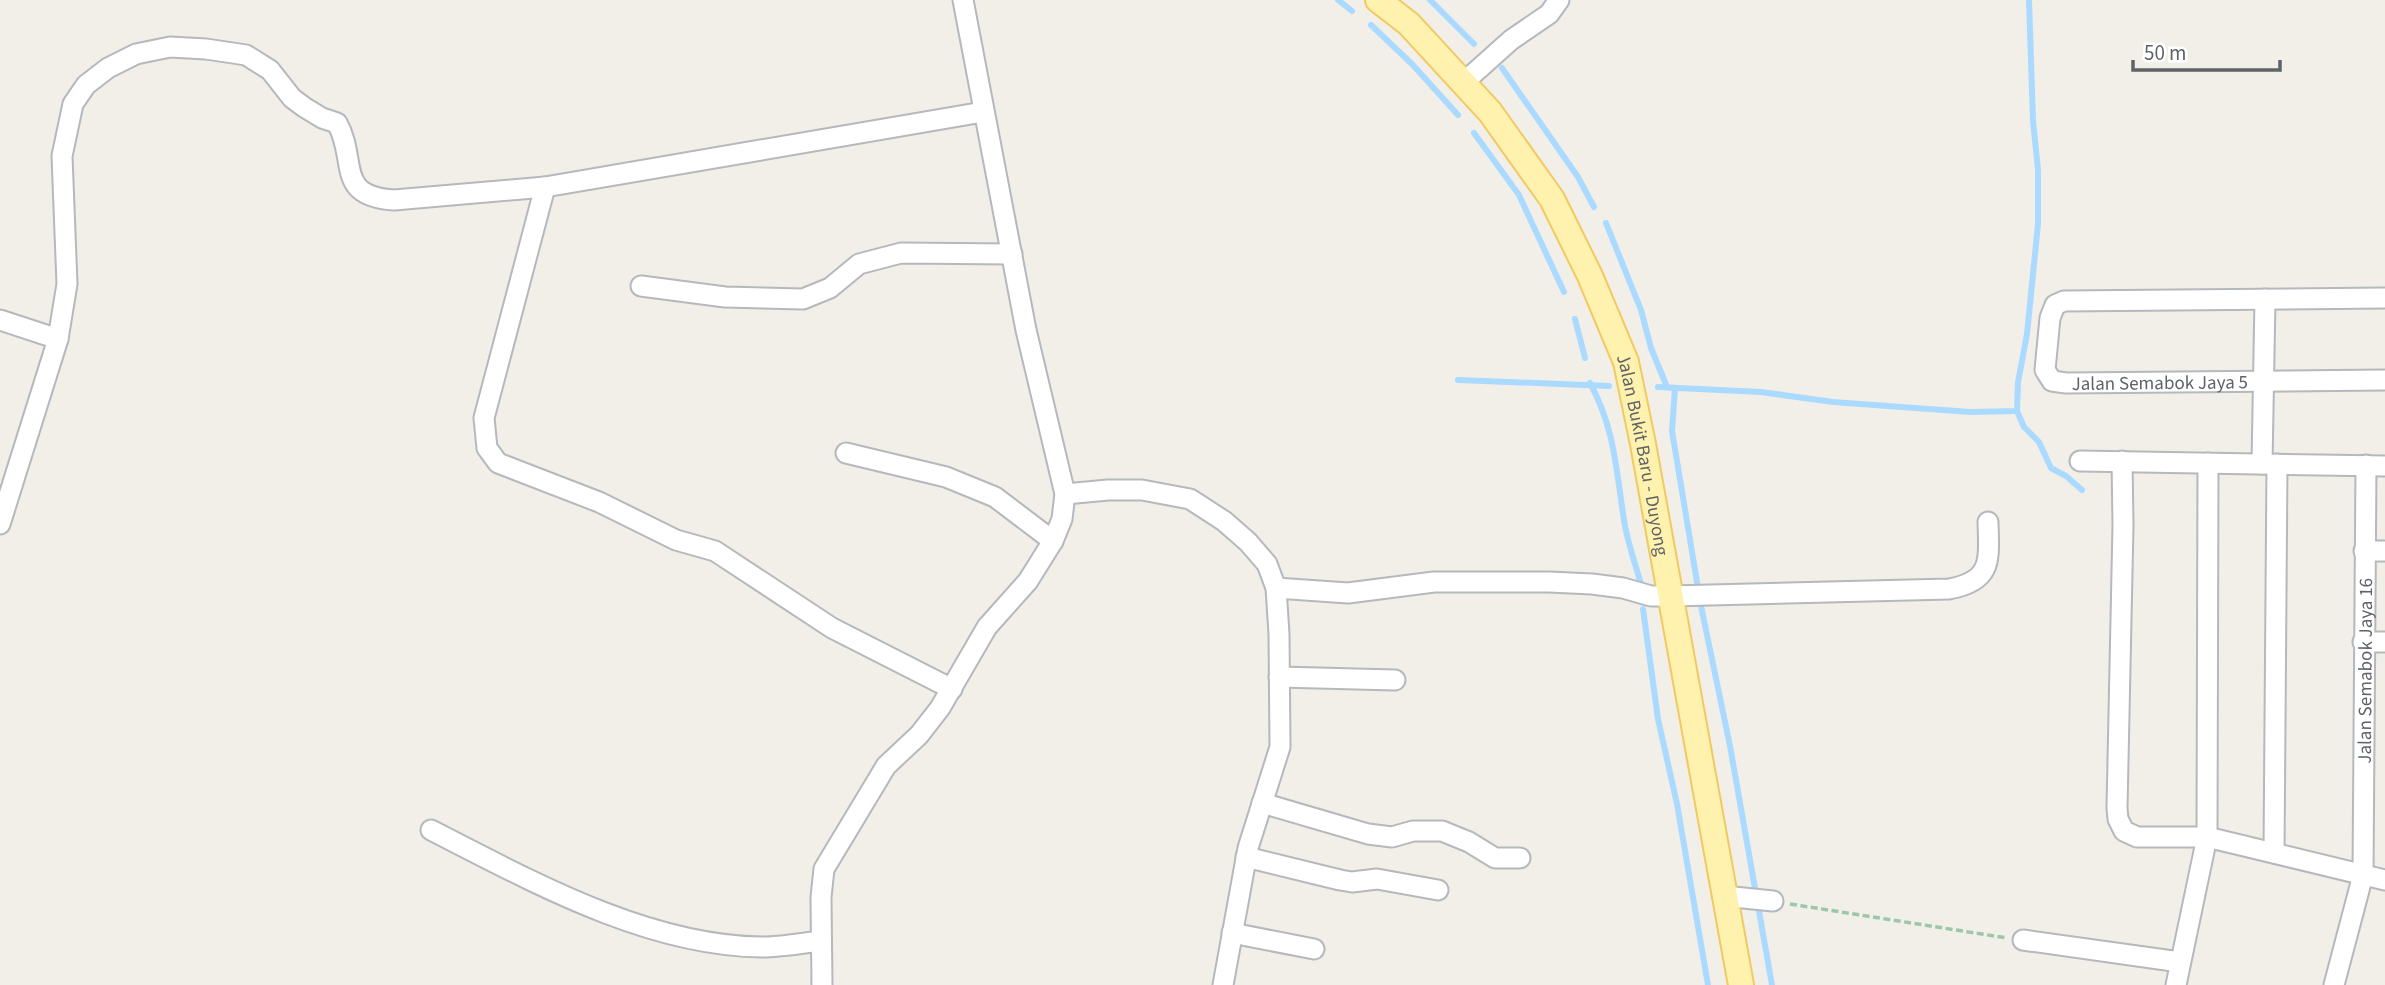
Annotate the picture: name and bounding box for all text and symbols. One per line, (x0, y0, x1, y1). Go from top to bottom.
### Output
scale bar (2133, 28, 2280, 72)
text: 50 m (2144, 38, 2186, 68)
street label: Jalan Bukit Baru - Duyong (1609, 349, 1675, 559)
street label: Jalan Semabok Jaya 5 (2071, 369, 2248, 398)
street label: Jalan Semabok Jaya 16 (2352, 578, 2380, 764)

